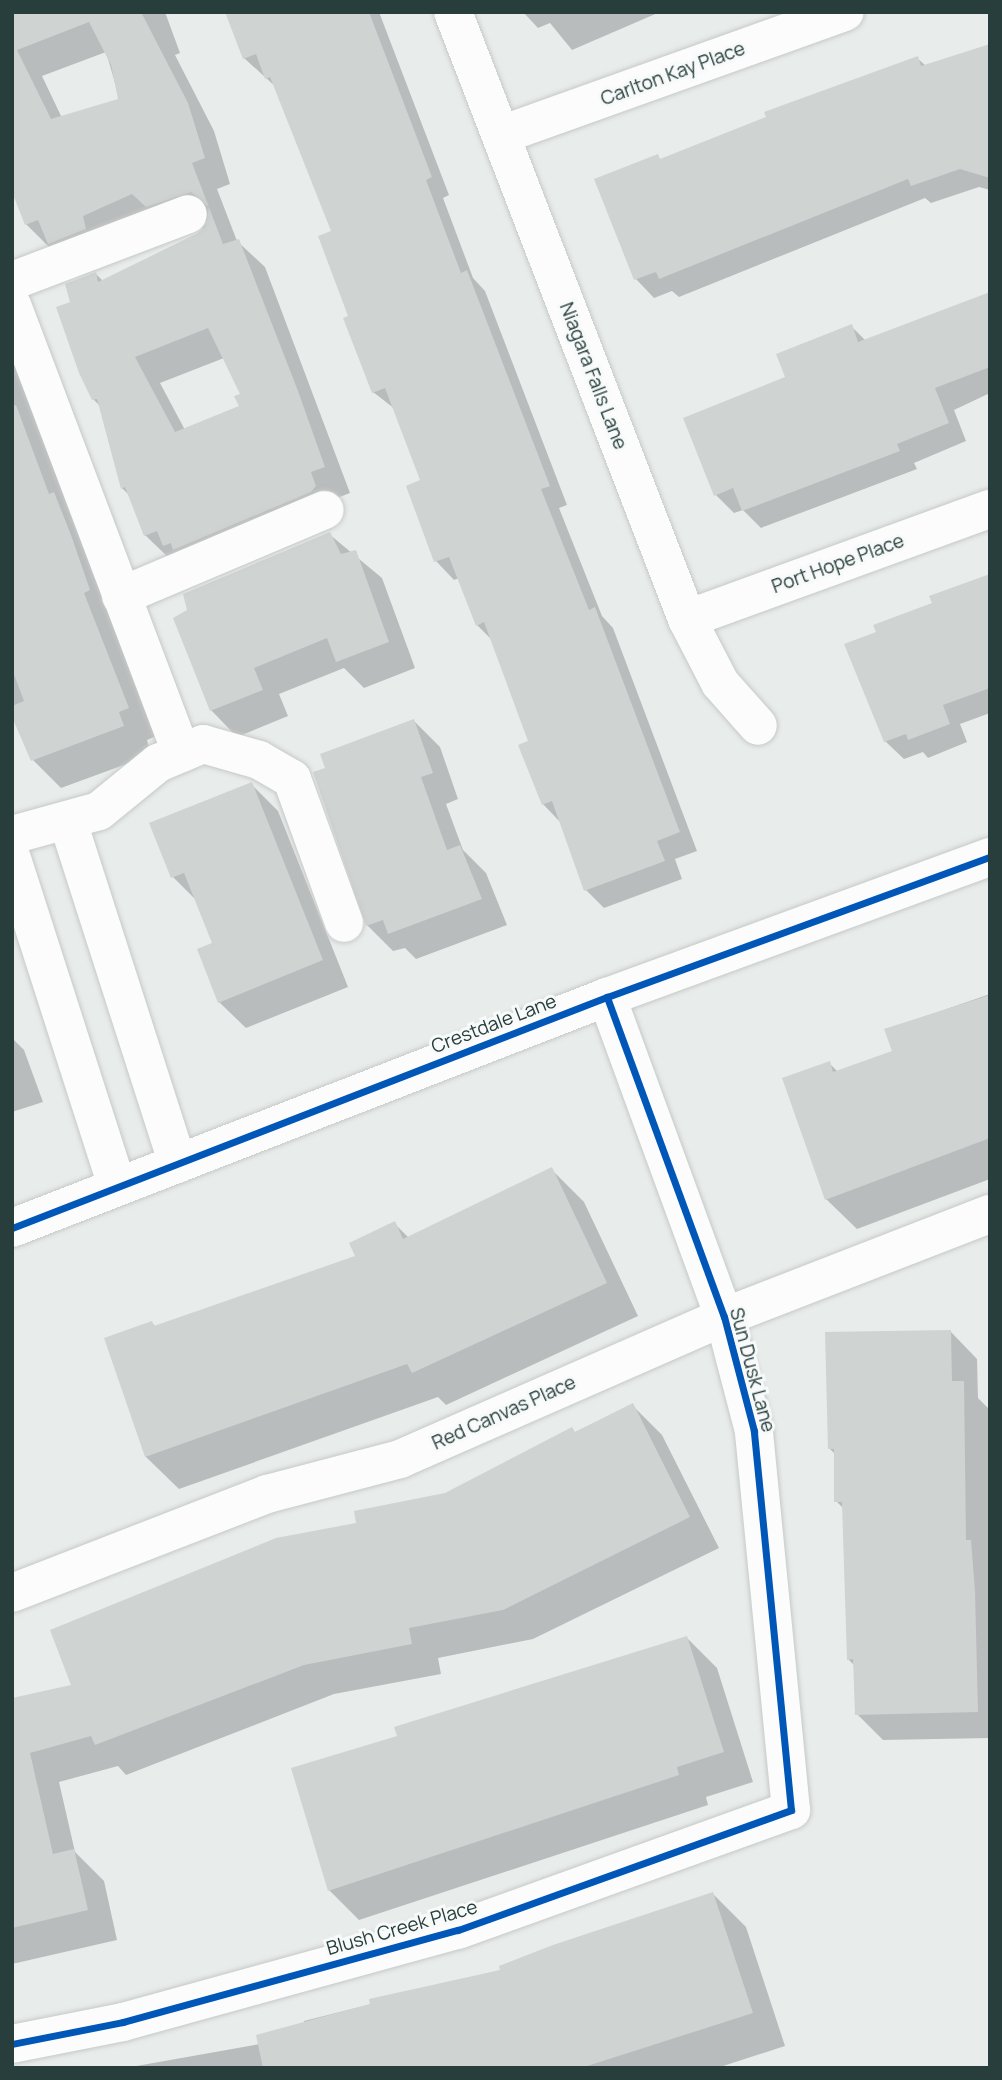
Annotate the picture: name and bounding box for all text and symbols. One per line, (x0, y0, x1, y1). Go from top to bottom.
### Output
street label: Carlton Kay Place (598, 37, 748, 111)
street label: Niagara Falls Lane (554, 299, 632, 453)
street label: Port Hope Place (769, 529, 907, 599)
street label: Crestdale Lane (428, 990, 560, 1058)
street label: Sun Dusk Lane (724, 1305, 780, 1435)
street label: Red Canvas Place (429, 1371, 579, 1455)
street label: Blush Creek Place (324, 1896, 480, 1960)

